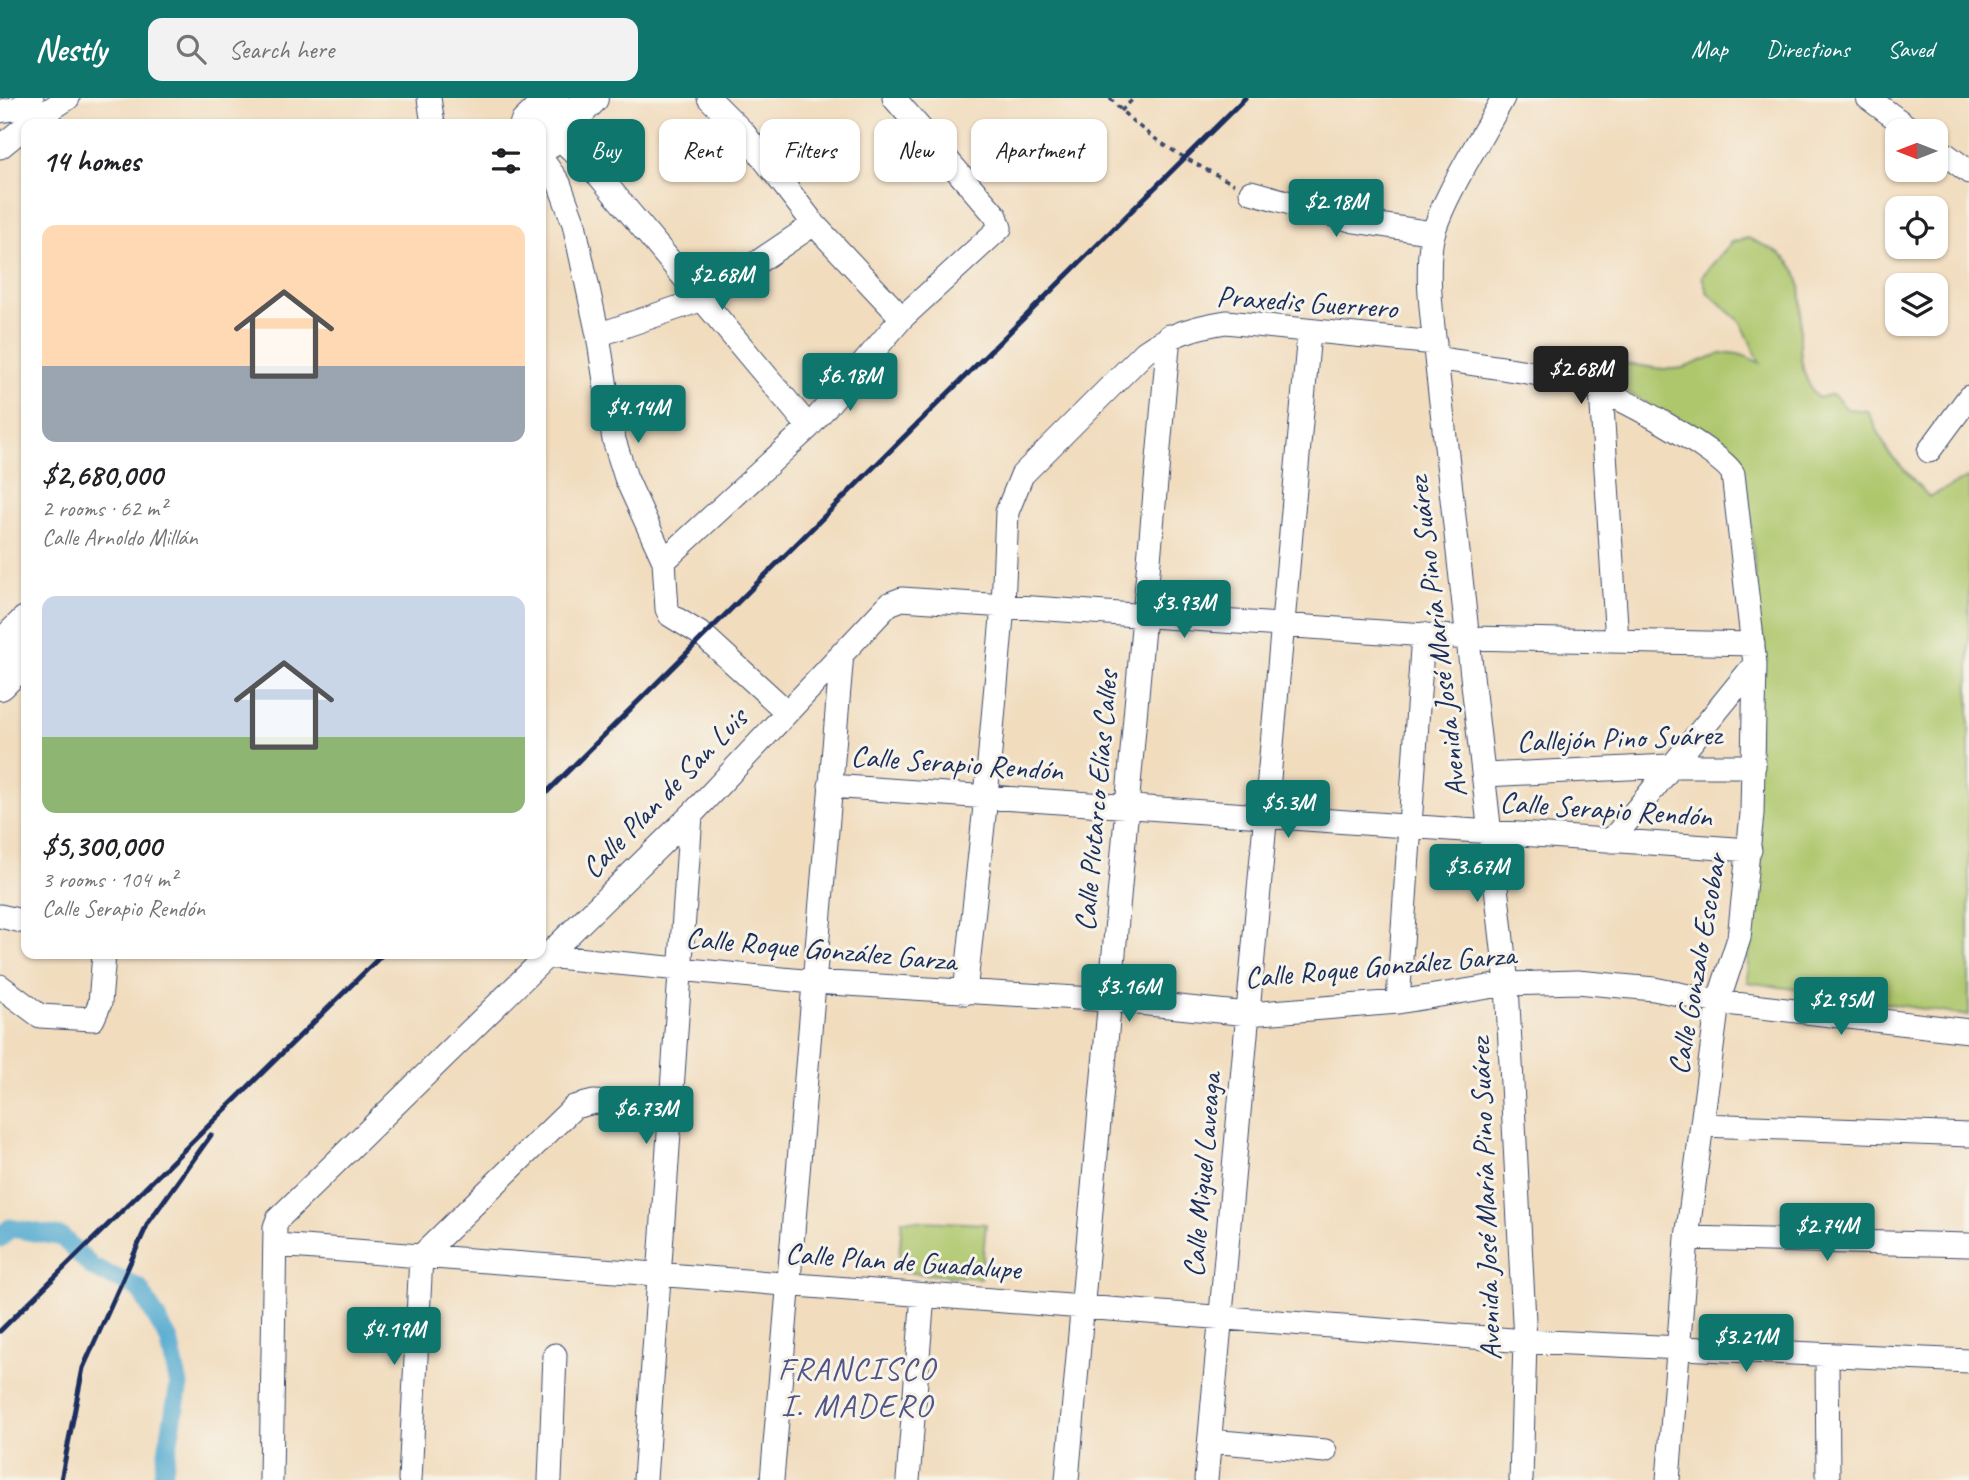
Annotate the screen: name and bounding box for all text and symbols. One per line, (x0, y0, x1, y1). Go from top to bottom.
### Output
search box (148, 18, 638, 81)
text: Nestly (35, 28, 106, 70)
icon: search (172, 30, 210, 68)
text: Search here (228, 33, 334, 66)
text: Map (1691, 34, 1728, 64)
text: Directions (1766, 34, 1849, 64)
text: Saved (1887, 34, 1934, 64)
chip: Buy (567, 119, 645, 182)
chip: Rent (659, 119, 746, 182)
chip: Filters (760, 119, 860, 182)
chip: New (874, 119, 957, 182)
chip: Apartment (971, 119, 1107, 182)
north arrow (1885, 119, 1948, 182)
map controls (1885, 119, 1948, 336)
text: 14 homes (42, 142, 140, 180)
icon: filters (487, 142, 525, 180)
pin: $2.18M (1279, 180, 1393, 239)
text: $2.18M (1305, 187, 1367, 216)
button: locate (1885, 196, 1948, 259)
pin: $2.68M (665, 252, 779, 312)
text: $2.68M (690, 260, 754, 289)
icon: home (221, 271, 347, 397)
button: layers (1885, 273, 1948, 336)
street label: Praxedis Guerrero (1215, 277, 1400, 327)
pin: $2.68M (1524, 346, 1638, 406)
pin: $6.18M (793, 354, 907, 413)
text: $2.68M (1549, 354, 1613, 383)
text: $6.18M (818, 361, 882, 390)
pin: $4.14M (581, 386, 695, 445)
text: $4.14M (607, 393, 669, 422)
text: $2,680,000 (42, 456, 163, 494)
street label: Avenida José María Pino Suárez (1398, 472, 1476, 800)
text: 2 rooms · 62 m² (42, 494, 166, 523)
text: Calle Arnoldo Millán (42, 523, 198, 552)
pin: $3.93M (1127, 580, 1241, 640)
text: $3.93M (1153, 588, 1215, 617)
icon: home (221, 642, 347, 768)
street label: Calle Plutarco Elías Calles (1066, 667, 1127, 933)
street label: Calle Plan de San Luis (573, 698, 757, 886)
street label: Callejón Pino Suárez (1516, 715, 1724, 761)
street label: Calle Serapio Rendón (850, 737, 1066, 789)
pin: $5.3M (1239, 780, 1337, 840)
street label: Calle Serapio Rendón (1499, 783, 1715, 835)
text: $5.3M (1262, 788, 1314, 817)
text: $5,300,000 (42, 827, 161, 865)
pin: $3.67M (1420, 844, 1534, 904)
street label: Calle Gonzalo Escobar (1659, 849, 1735, 1077)
text: $3.67M (1445, 852, 1509, 881)
text: 3 rooms · 104 m² (42, 865, 177, 894)
text: Calle Serapio Rendón (42, 894, 205, 923)
street label: Calle Roque González Garza (684, 918, 961, 980)
street label: Calle Roque González Garza (1243, 935, 1520, 997)
pin: $3.16M (1072, 964, 1186, 1024)
text: $3.16M (1097, 972, 1161, 1001)
pin: $2.95M (1784, 978, 1898, 1037)
text: $2.95M (1810, 985, 1872, 1014)
street label: Avenida José María Pino Suárez (1460, 1034, 1510, 1361)
street label: Calle Miguel Laveaga (1174, 1068, 1230, 1279)
pin: $6.73M (589, 1086, 703, 1146)
text: $6.73M (614, 1094, 678, 1123)
pin: $2.74M (1770, 1204, 1884, 1263)
text: $2.74M (1796, 1211, 1858, 1240)
street label: Calle Plan de Guadalupe (784, 1234, 1024, 1288)
pin: $4.19M (337, 1308, 451, 1367)
pin: $3.21M (1689, 1314, 1803, 1374)
text: $4.19M (363, 1315, 425, 1344)
text: $3.21M (1715, 1322, 1777, 1351)
district label: FRANCISCO I. MADERO (778, 1348, 937, 1426)

